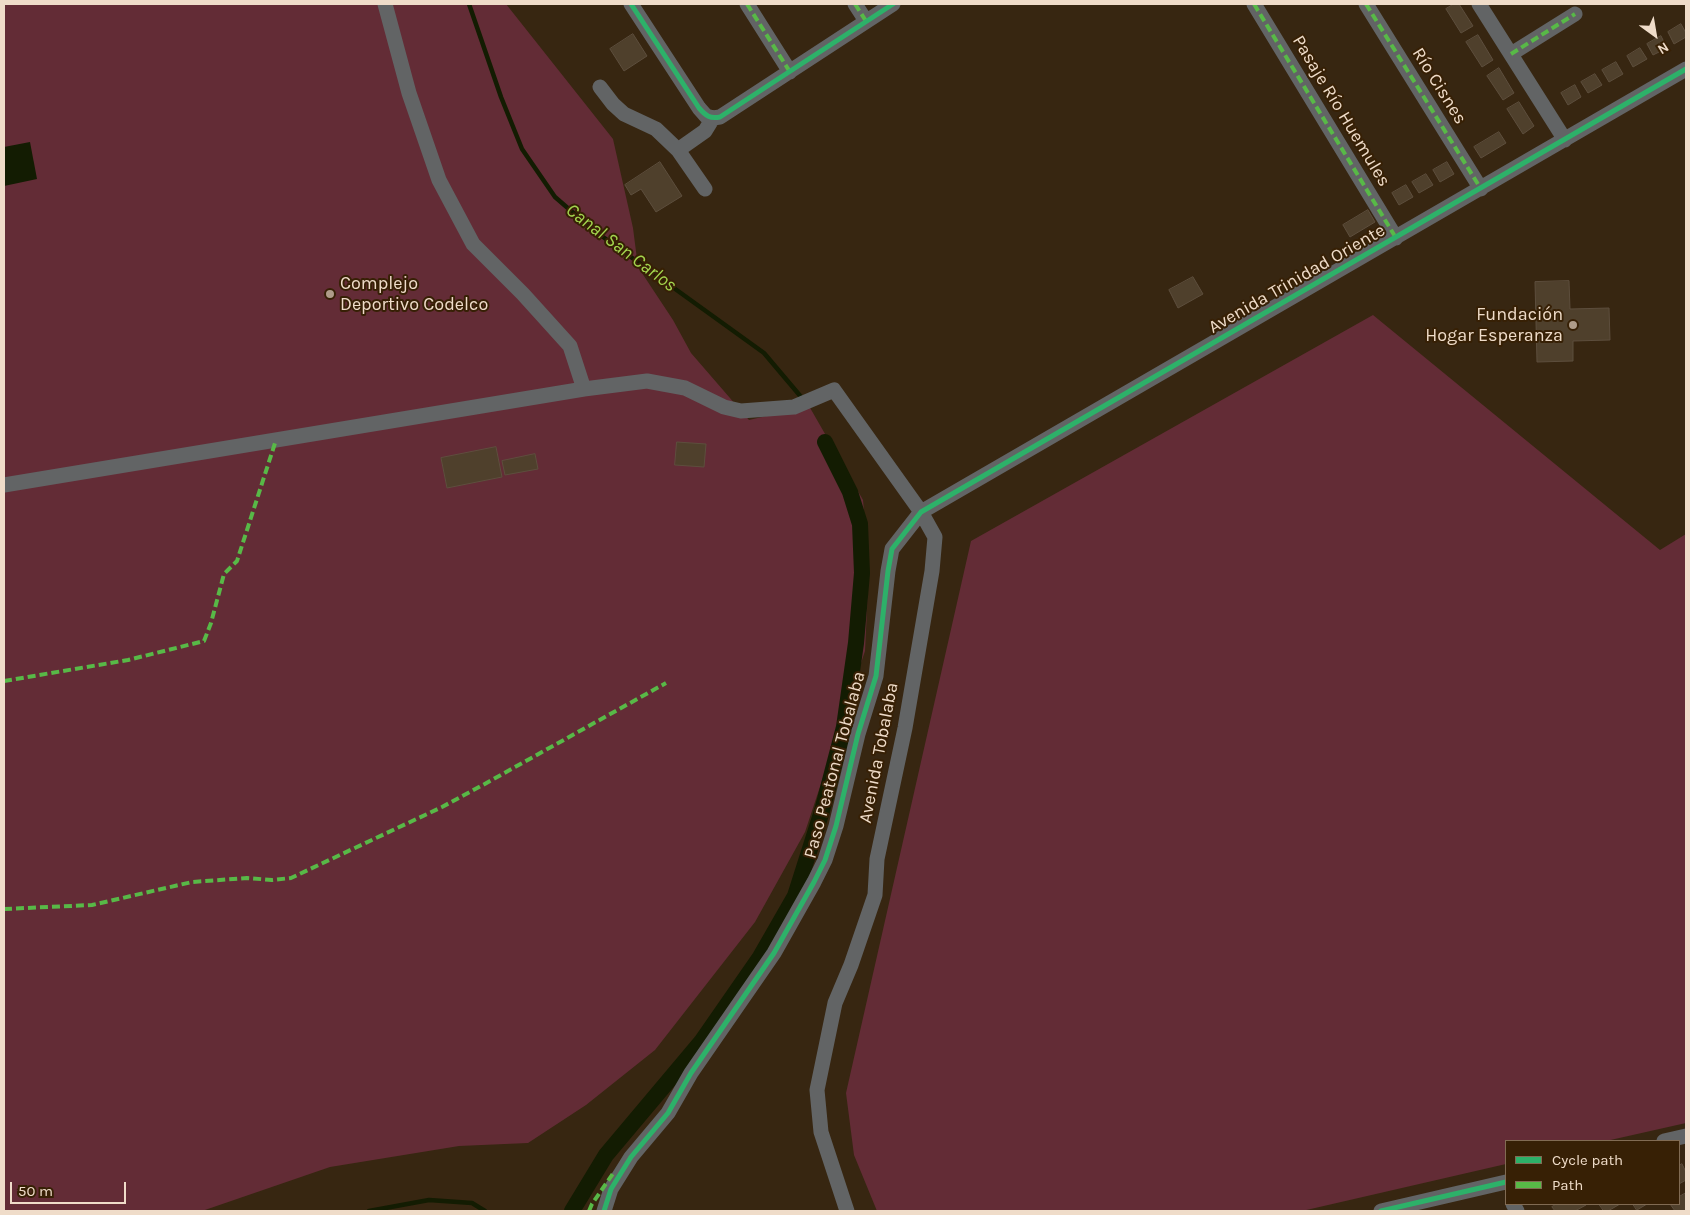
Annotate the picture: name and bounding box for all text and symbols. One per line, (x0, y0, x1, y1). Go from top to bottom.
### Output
north arrow (1630, 10, 1680, 60)
street label: Pasaje Río Huemules (1287, 31, 1395, 191)
text: N (1654, 38, 1672, 58)
street label: Río Cisnes (1407, 44, 1471, 128)
water label: Canal San Carlos (561, 199, 681, 297)
street label: Avenida Trinidad Oriente (1205, 220, 1389, 338)
place label: Complejo Deportivo Codelco (340, 273, 488, 316)
marker: Complejo Deportivo Codelco (324, 288, 336, 300)
place label: Fundación Hogar Esperanza (1425, 304, 1563, 346)
marker: Fundación Hogar Esperanza (1567, 319, 1579, 331)
street label: Paso Peatonal Tobalaba (800, 669, 870, 861)
street label: Avenida Tobalaba (855, 681, 903, 825)
legend (1505, 1140, 1680, 1205)
text: Cycle path (1552, 1151, 1623, 1169)
scale bar (12, 1172, 129, 1204)
text: Path (1552, 1176, 1583, 1194)
text: 50 m (18, 1182, 53, 1200)

